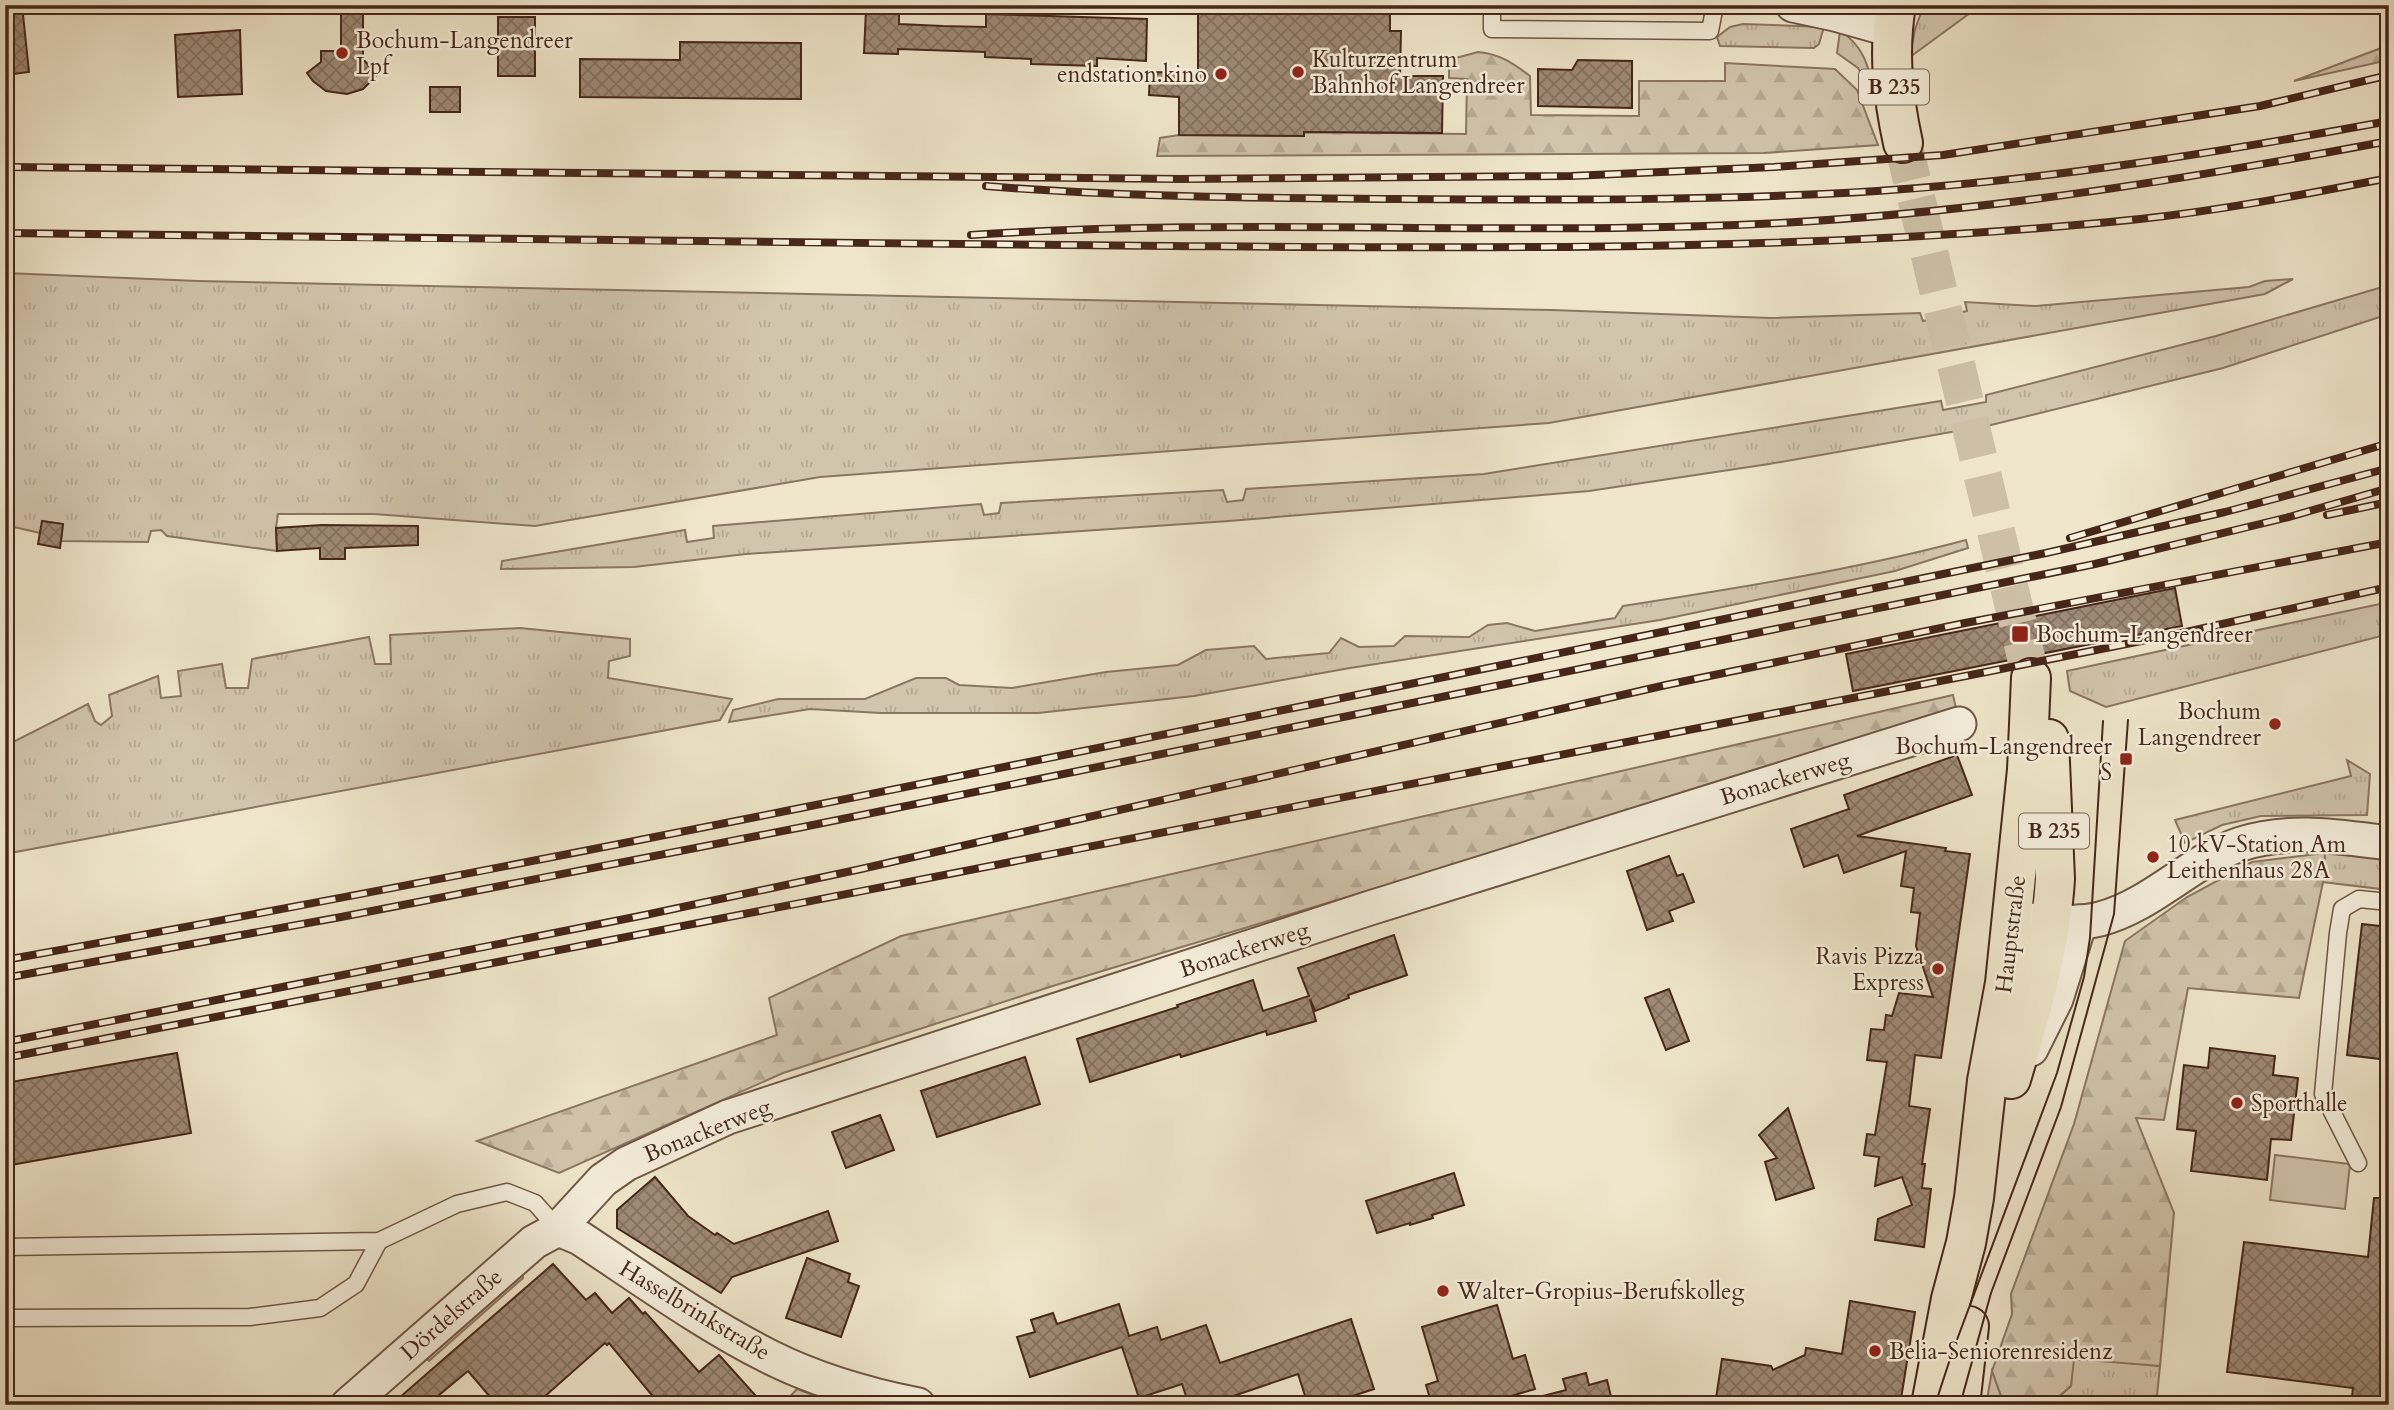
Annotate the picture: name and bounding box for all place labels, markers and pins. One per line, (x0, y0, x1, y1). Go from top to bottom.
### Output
place label: Bochum-Langendreer Lpf (356, 25, 573, 82)
place label: Kulturzentrum Bahnhof Langendreer (1312, 44, 1525, 101)
marker: Bochum-Langendreer Lpf (334, 45, 350, 61)
place label: endstation.kino (1057, 59, 1207, 90)
marker: Kulturzentrum Bahnhof Langendreer (1290, 64, 1306, 80)
marker: endstation.kino (1213, 66, 1229, 82)
place label: Bochum-Langendreer (2036, 619, 2253, 650)
marker: Bochum-Langendreer (2010, 624, 2030, 644)
place label: Bochum Langendreer (2138, 696, 2262, 753)
marker: Bochum Langendreer (2267, 716, 2283, 732)
place label: Bochum-Langendreer S (1895, 731, 2113, 788)
marker: Bochum-Langendreer S (2118, 751, 2134, 767)
place label: 10 kV-Station Am Leithenhaus 28A (2167, 829, 2347, 886)
marker: 10 kV-Station Am Leithenhaus 28A (2145, 849, 2161, 865)
place label: Ravis Pizza Express (1816, 941, 1924, 998)
marker: Ravis Pizza Express (1930, 961, 1946, 977)
place label: Sporthalle (2251, 1088, 2348, 1119)
marker: Sporthalle (2229, 1095, 2245, 1111)
place label: Walter-Gropius-Berufskolleg (1456, 1276, 1745, 1307)
marker: Walter-Gropius-Berufskolleg (1435, 1283, 1451, 1299)
place label: Belia-Seniorenresidenz (1889, 1336, 2112, 1367)
marker: Belia-Seniorenresidenz (1867, 1343, 1883, 1359)

